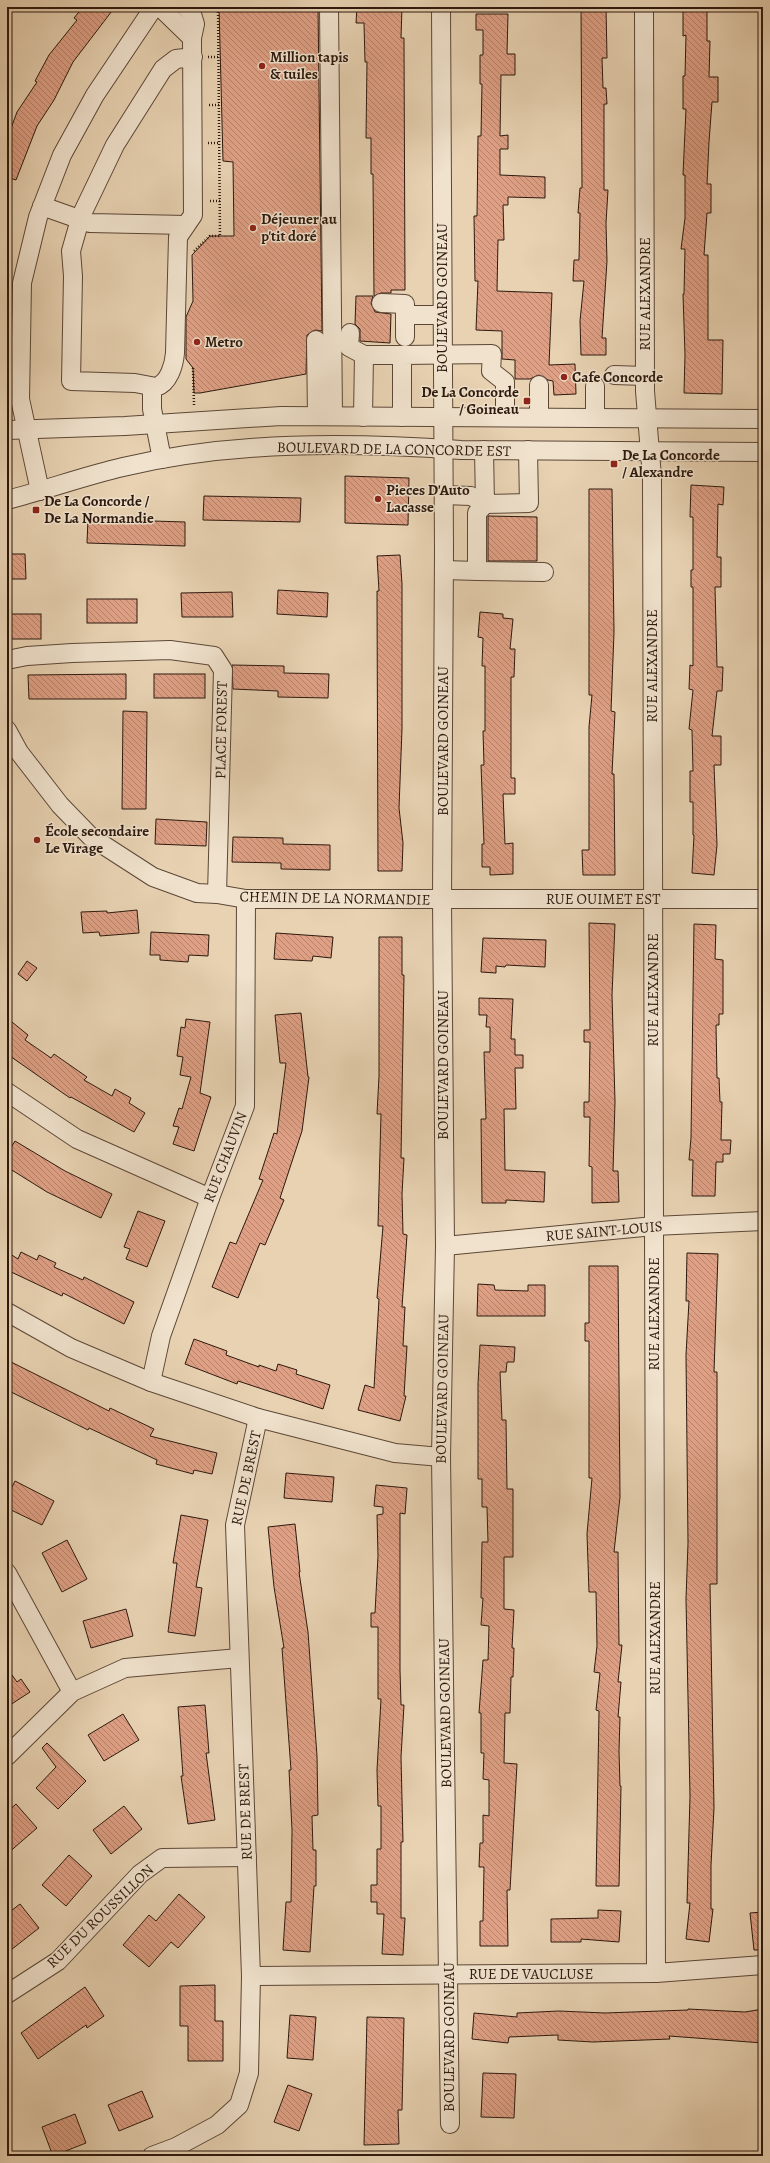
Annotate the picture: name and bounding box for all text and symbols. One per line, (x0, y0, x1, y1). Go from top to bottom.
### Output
place label: Million tapis & tuiles (270, 47, 349, 84)
marker: Million tapis & tuiles (257, 61, 267, 71)
place label: Déjeuner au p'tit doré (261, 209, 338, 246)
marker: Déjeuner au p'tit doré (248, 223, 258, 233)
street label: BOULEVARD GOINEAU (432, 223, 452, 373)
street label: RUE ALEXANDRE (635, 237, 655, 351)
place label: Metro (205, 332, 243, 352)
marker: Metro (192, 337, 202, 347)
place label: Cafe Concorde (572, 367, 663, 387)
marker: Cafe Concorde (559, 372, 569, 382)
place label: De La Concorde / Goineau (421, 382, 520, 419)
marker: De La Concorde / Goineau (522, 396, 532, 406)
street label: BOULEVARD DE LA CONCORDE EST (277, 437, 512, 461)
place label: De La Concorde / Alexandre (622, 445, 720, 482)
marker: De La Concorde / Alexandre (609, 459, 619, 469)
place label: Pieces D'Auto Lacasse (386, 480, 470, 517)
place label: De La Concorde / De La Normandie (44, 491, 154, 528)
marker: Pieces D'Auto Lacasse (373, 494, 383, 504)
marker: De La Concorde / De La Normandie (31, 505, 41, 515)
street label: RUE ALEXANDRE (642, 609, 662, 723)
street label: BOULEVARD GOINEAU (433, 666, 453, 816)
street label: PLACE FOREST (210, 680, 232, 779)
place label: École secondaire Le Virage (45, 821, 149, 858)
marker: École secondaire Le Virage (32, 835, 42, 845)
street label: CHEMIN DE LA NORMANDIE (239, 886, 431, 910)
street label: RUE OUIMET EST (546, 889, 661, 909)
street label: RUE ALEXANDRE (643, 933, 663, 1047)
street label: BOULEVARD GOINEAU (433, 990, 453, 1140)
street label: RUE CHAUVIN (199, 1109, 252, 1205)
street label: RUE SAINT-LOUIS (545, 1216, 663, 1246)
street label: RUE ALEXANDRE (644, 1257, 664, 1371)
street label: BOULEVARD GOINEAU (431, 1314, 453, 1464)
street label: RUE DE BREST (226, 1428, 266, 1527)
street label: RUE ALEXANDRE (645, 1581, 665, 1695)
street label: BOULEVARD GOINEAU (434, 1638, 456, 1788)
street label: RUE DE BREST (233, 1763, 257, 1861)
street label: RUE DU ROUSSILLON (42, 1859, 158, 1972)
street label: BOULEVARD GOINEAU (439, 1962, 459, 2112)
street label: RUE DE VAUCLUSE (469, 1964, 593, 1984)

